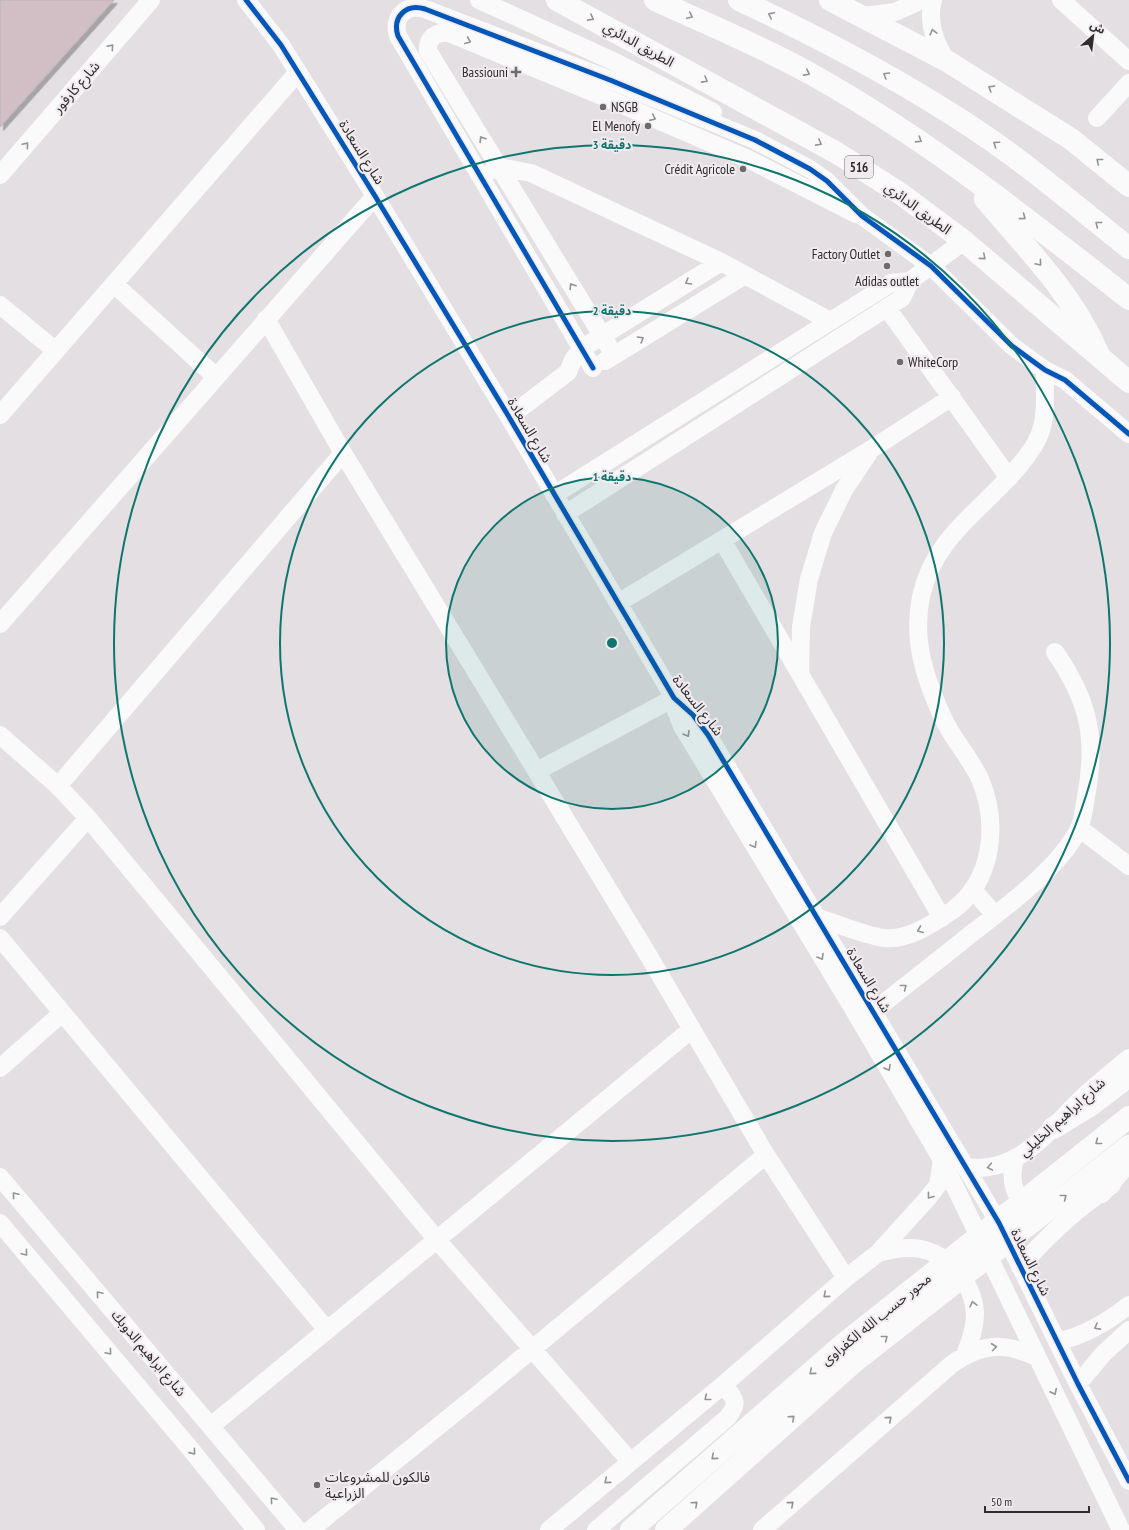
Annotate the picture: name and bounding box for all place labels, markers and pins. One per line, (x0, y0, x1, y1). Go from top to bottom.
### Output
place label: Bassiouni (462, 63, 508, 81)
marker: Bassiouni (511, 67, 521, 77)
place label: NSGB (611, 98, 638, 116)
marker: NSGB (598, 102, 608, 112)
place label: El Menofy (592, 117, 641, 135)
marker: El Menofy (643, 121, 653, 131)
place label: Crédit Agricole (664, 160, 735, 178)
marker: Crédit Agricole (738, 164, 748, 174)
place label: Factory Outlet (812, 245, 880, 263)
marker: Factory Outlet (883, 249, 893, 259)
marker: Adidas outlet (882, 261, 892, 271)
place label: Adidas outlet (855, 272, 919, 290)
place label: WhiteCorp (908, 353, 958, 371)
marker: WhiteCorp (895, 357, 905, 367)
centre of rings (605, 636, 619, 650)
place label: فالكون للمشروعات الزراعية (325, 1468, 430, 1502)
marker: فالكون للمشروعات الزراعية (312, 1480, 322, 1490)

